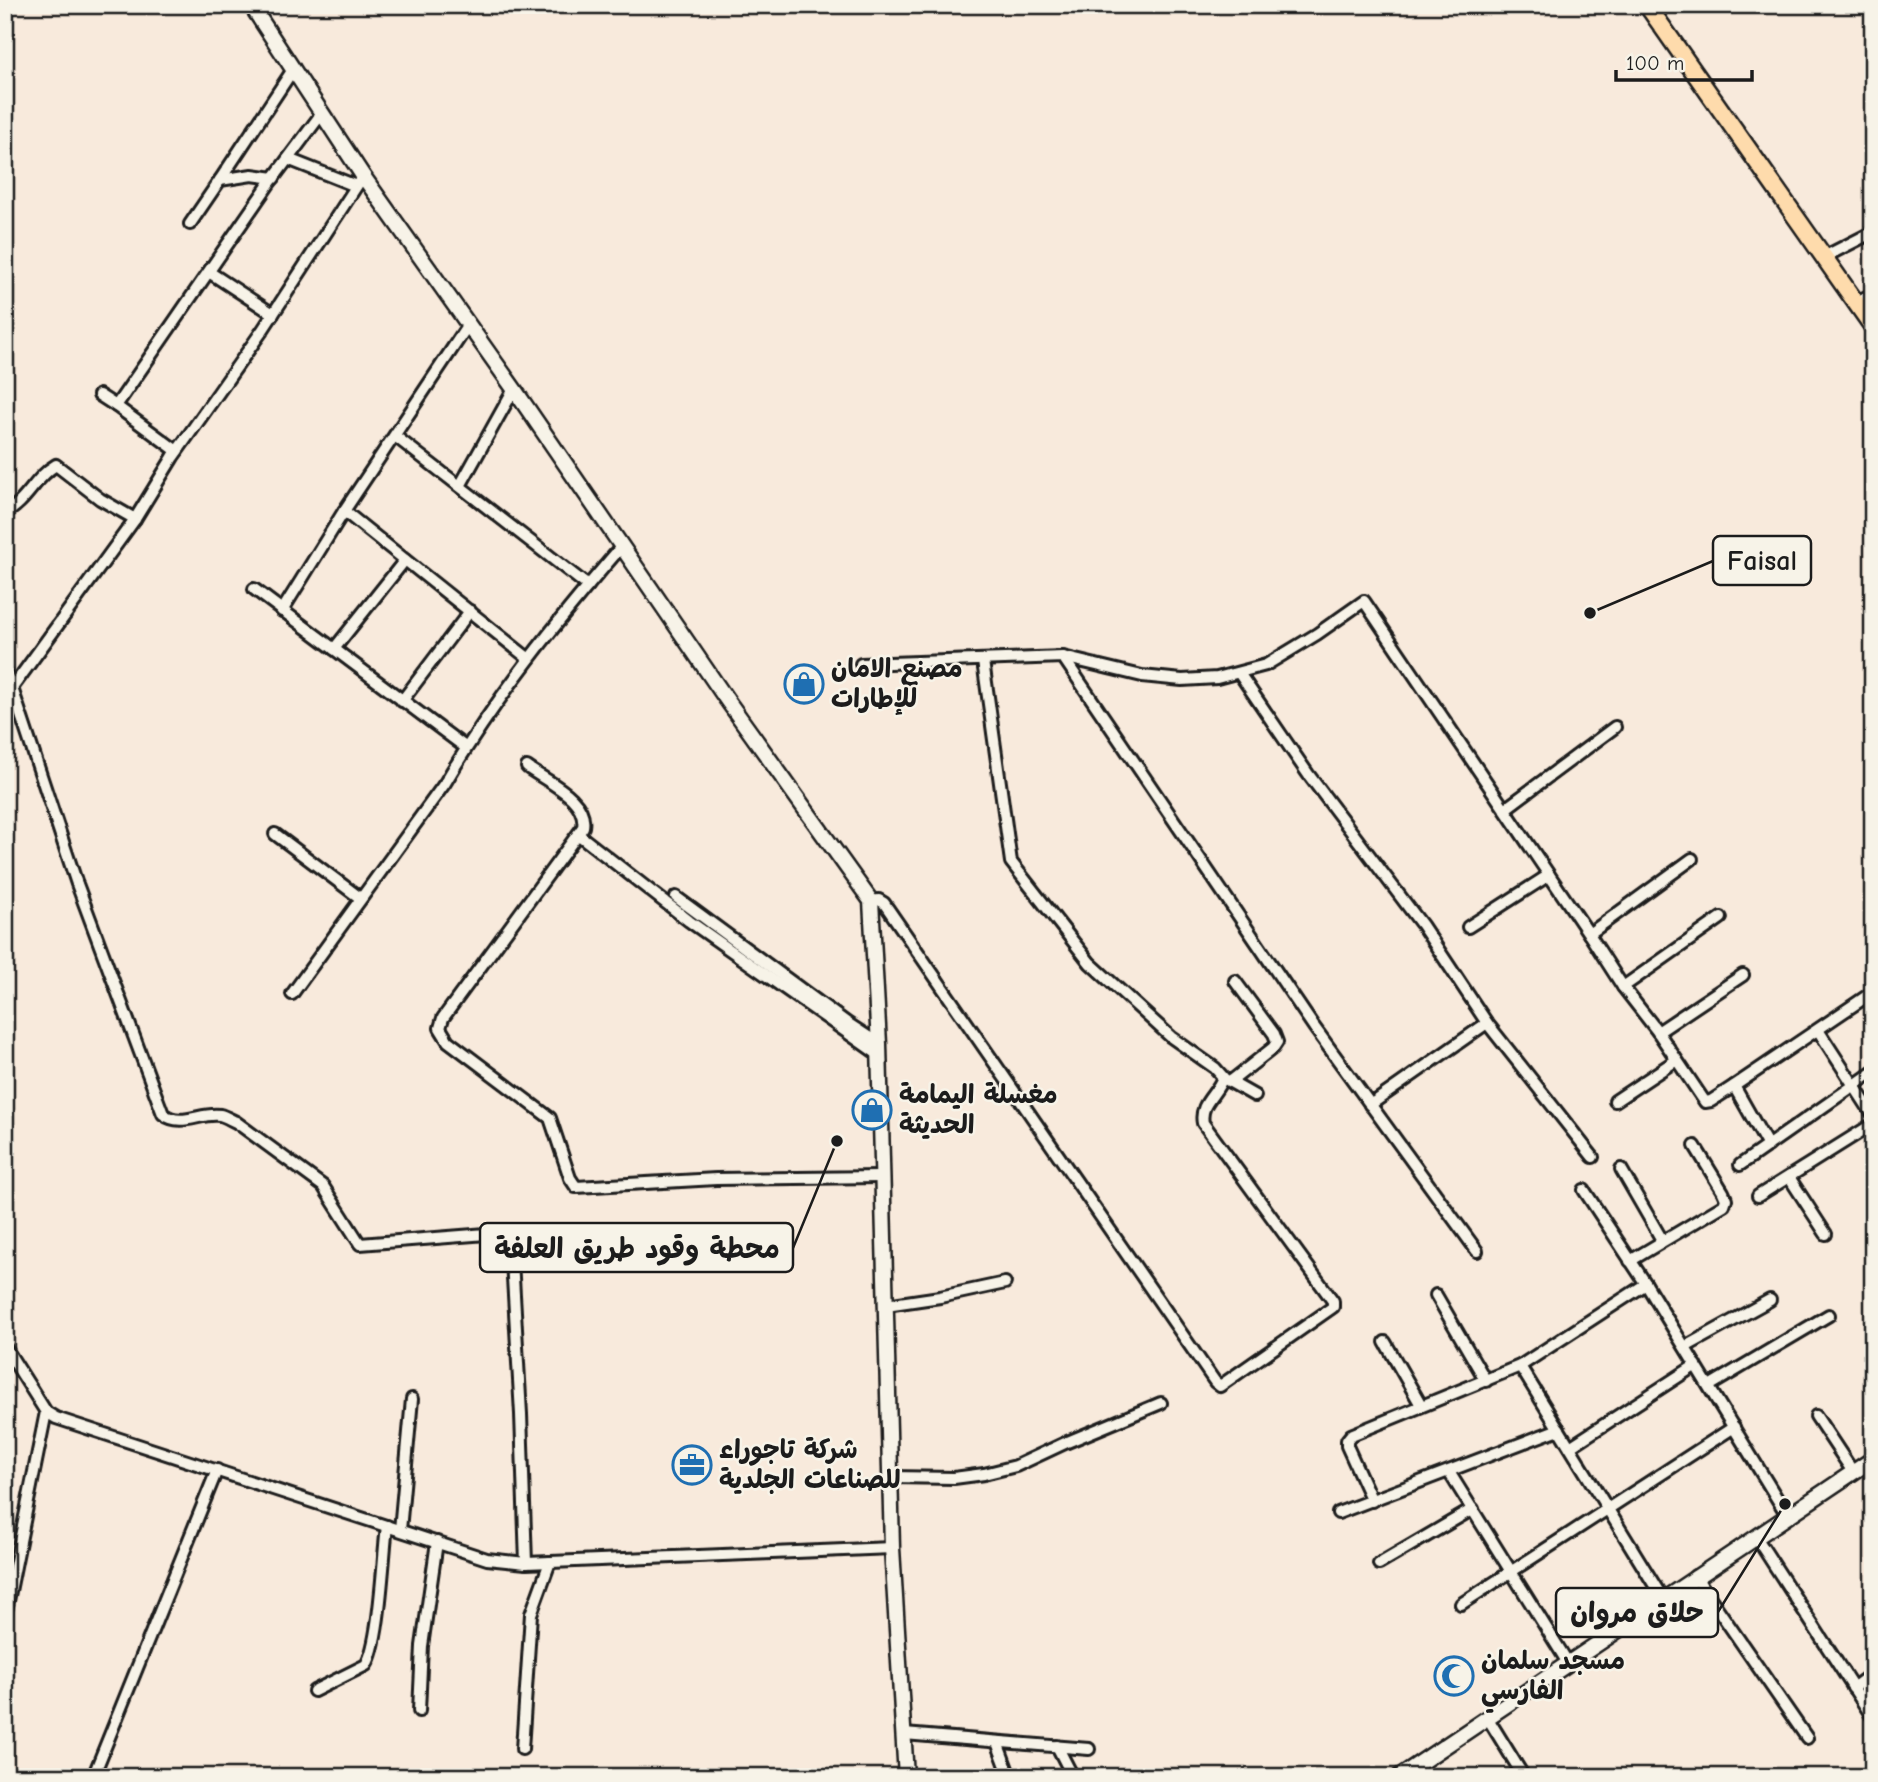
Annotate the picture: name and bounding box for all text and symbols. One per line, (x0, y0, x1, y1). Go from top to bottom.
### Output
scale bar (1616, 38, 1752, 82)
text: 100 m (1626, 51, 1684, 75)
callout: Faisal (1713, 536, 1811, 585)
text: Faisal (1727, 545, 1797, 577)
place label: مصنع الامان للإطارات (831, 654, 963, 716)
shop icon: مصنع الامان للإطارات (783, 663, 825, 705)
place label: مغسلة اليمامة الحديثة (899, 1080, 1058, 1140)
shop icon: مغسلة اليمامة الحديثة (851, 1089, 893, 1131)
callout: محطة وقود طريق العلفة (480, 1223, 793, 1272)
text: محطة وقود طريق العلفة (494, 1233, 780, 1266)
place label: شركة تاجوراء للصناعات الجلدية (719, 1435, 901, 1495)
office icon: شركة تاجوراء للصناعات الجلدية (671, 1444, 713, 1486)
callout: حلاق مروان (1556, 1588, 1718, 1637)
text: حلاق مروان (1570, 1597, 1704, 1630)
place label: مسجد سلمان الفارسي (1481, 1646, 1625, 1714)
mosque icon: مسجد سلمان الفارسي (1433, 1655, 1475, 1697)

